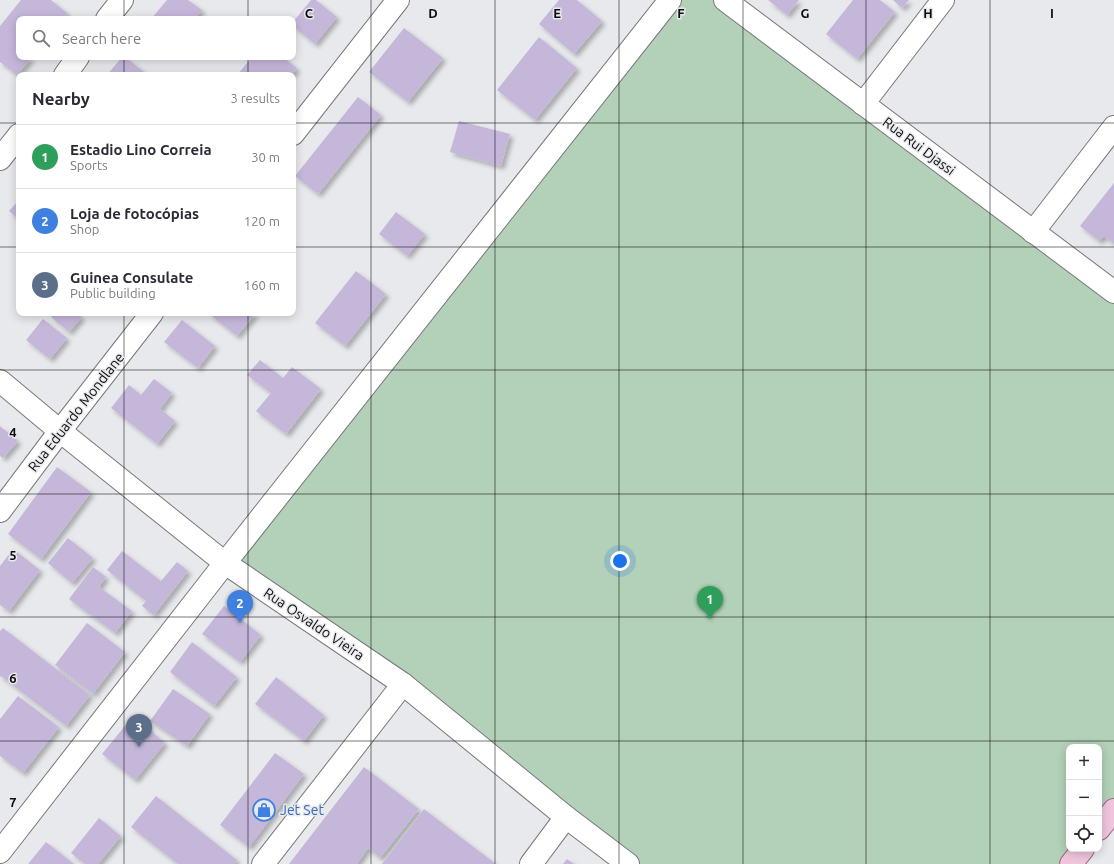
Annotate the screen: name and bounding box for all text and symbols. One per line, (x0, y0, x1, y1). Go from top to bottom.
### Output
text: C (305, 6, 314, 20)
text: D (428, 6, 438, 20)
text: E (553, 6, 561, 20)
text: F (677, 6, 685, 20)
text: G (801, 6, 810, 20)
text: H (923, 6, 933, 20)
text: I (1050, 6, 1054, 20)
search box (16, 16, 296, 60)
icon: search (30, 27, 52, 49)
text: Search here (62, 30, 141, 47)
text: Nearby (32, 89, 90, 108)
text: 3 results (230, 91, 280, 105)
street label: Rua Rui Djassi (880, 114, 958, 178)
text: Estadio Lino Correia (70, 141, 212, 158)
text: 1 (41, 150, 49, 164)
text: 30 m (251, 150, 280, 164)
text: Sports (70, 158, 108, 172)
text: Loja de fotocópias (70, 205, 199, 222)
text: 2 (41, 214, 49, 228)
text: 120 m (244, 214, 280, 228)
text: Shop (70, 222, 99, 236)
text: Guinea Consulate (70, 269, 193, 286)
text: 3 (41, 278, 49, 292)
text: 160 m (244, 278, 280, 292)
text: Public building (70, 286, 156, 300)
street label: Rua Eduardo Mondlane (25, 349, 127, 475)
text: 4 (9, 425, 17, 439)
text: 5 (9, 548, 17, 562)
your location (610, 551, 630, 571)
street label: Rua Osvaldo Vieira (261, 584, 367, 664)
pin: 1 (697, 586, 723, 619)
pin: 2 (227, 590, 253, 623)
text: 6 (9, 671, 17, 685)
pin: 3 (126, 714, 152, 747)
map controls (1066, 744, 1102, 852)
button: + (1066, 744, 1102, 780)
button: − (1066, 780, 1102, 816)
text: 7 (9, 795, 17, 809)
shop icon: Jet Set (251, 797, 277, 823)
place label: Jet Set (280, 802, 324, 818)
button: locate (1066, 816, 1102, 852)

